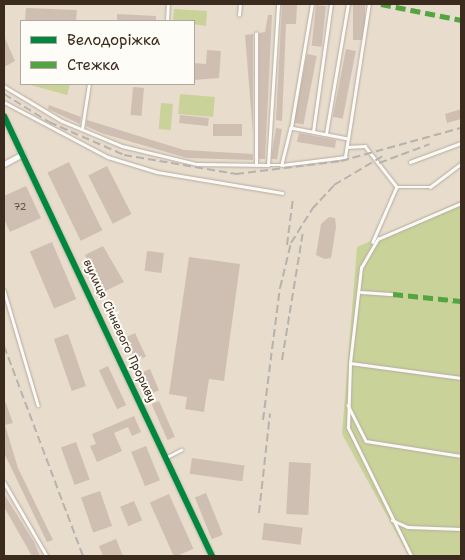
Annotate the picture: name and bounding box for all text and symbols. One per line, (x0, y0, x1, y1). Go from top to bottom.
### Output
legend (20, 20, 195, 85)
text: Велодоріжка (67, 30, 160, 50)
text: Стежка (67, 55, 119, 75)
house number: 72 (13, 201, 27, 213)
street label: вулиця Січневого Прориву (79, 257, 159, 405)

